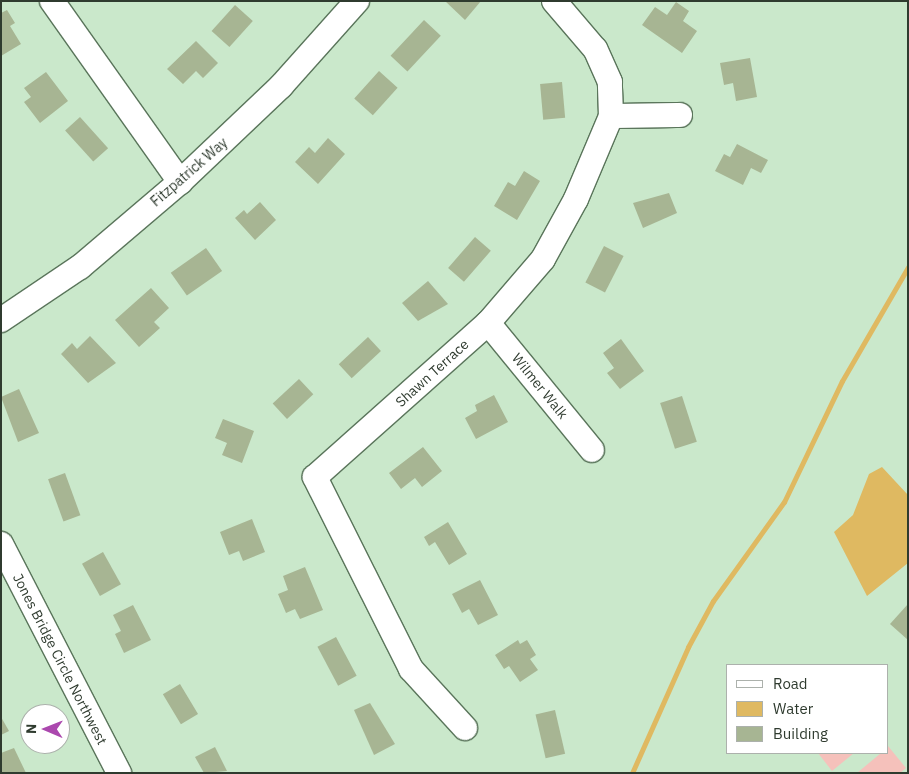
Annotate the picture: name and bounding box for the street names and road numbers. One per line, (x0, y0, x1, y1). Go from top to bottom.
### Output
street label: Fitzpatrick Way (147, 134, 231, 210)
street label: Shawn Terrace (392, 336, 472, 410)
street label: Wilmer Walk (509, 350, 571, 422)
street label: Jones Bridge Circle Northwest (9, 571, 111, 747)

